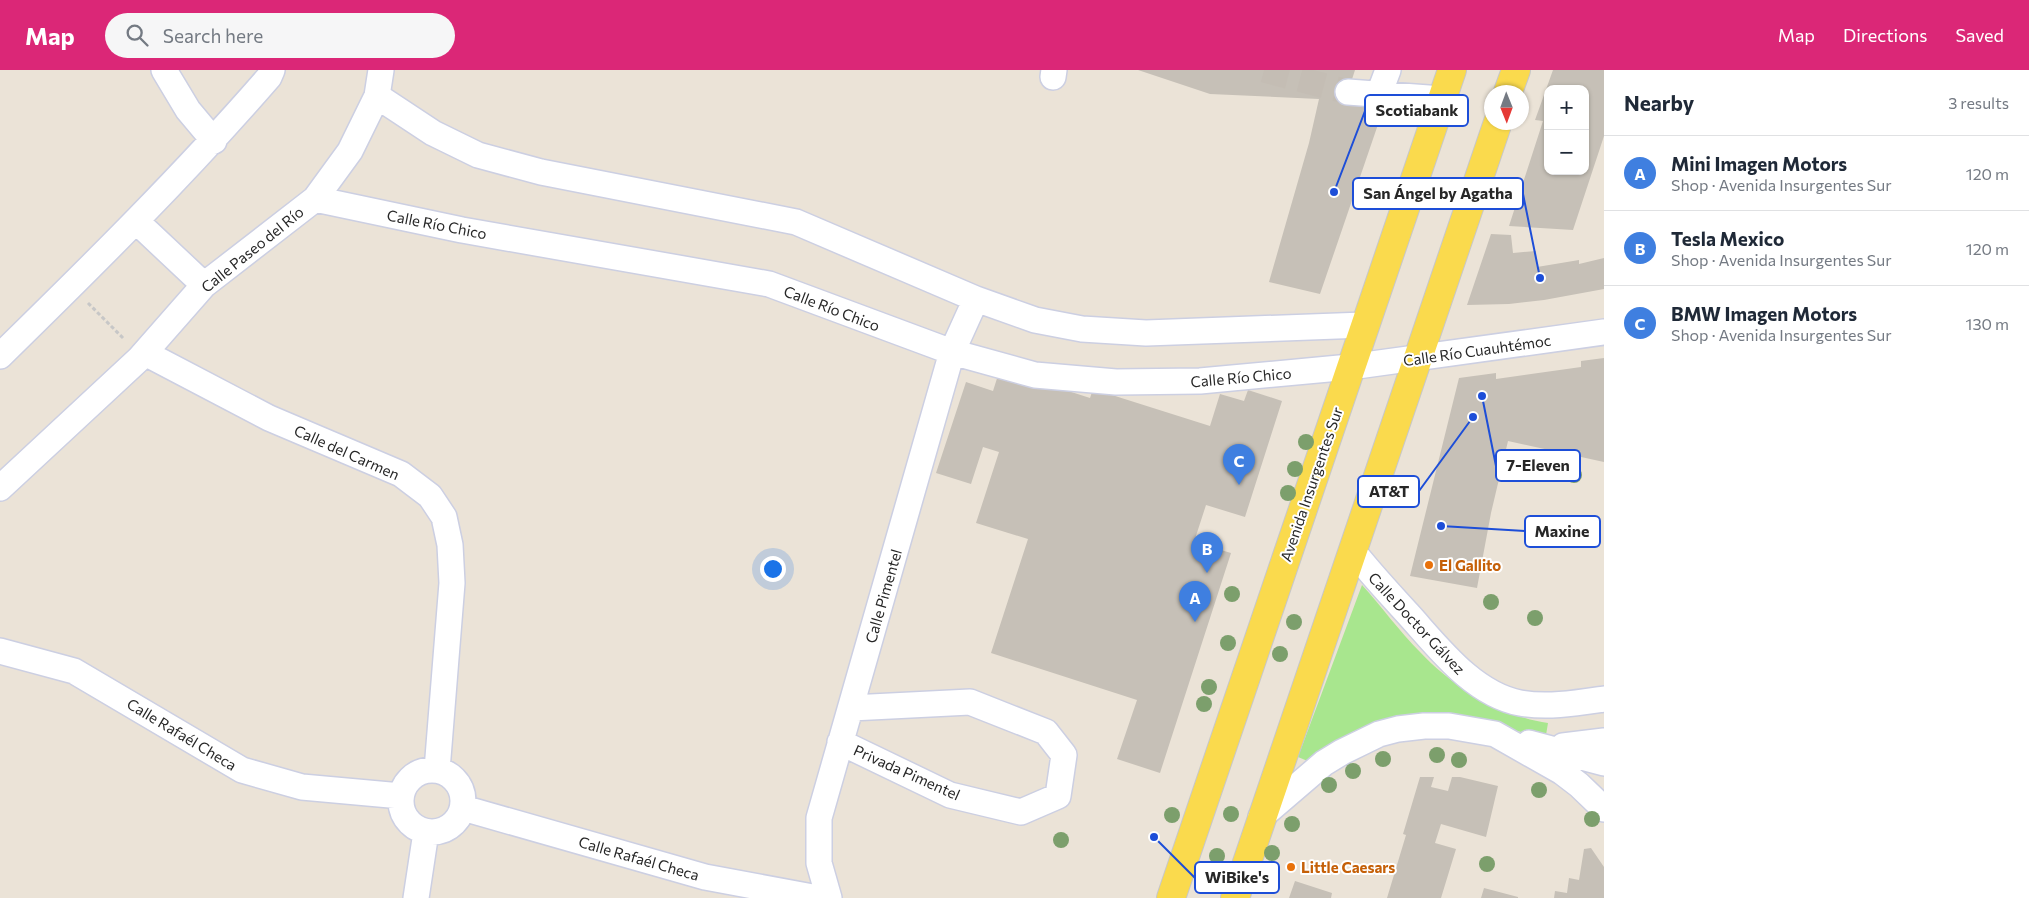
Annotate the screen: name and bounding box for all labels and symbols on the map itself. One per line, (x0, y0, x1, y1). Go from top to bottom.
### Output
north arrow (1484, 85, 1529, 130)
callout: Scotiabank (1365, 95, 1468, 126)
text: Scotiabank (1376, 100, 1459, 119)
callout: San Ángel by Agatha (1353, 178, 1523, 209)
text: San Ángel by Agatha (1363, 183, 1513, 202)
street label: Calle Paseo del Río (197, 202, 307, 296)
street label: Calle Río Chico (386, 205, 489, 243)
street label: Calle Río Chico (781, 281, 883, 335)
street label: Calle Río Cuauhtémoc (1402, 331, 1552, 369)
street label: Calle Río Chico (1190, 364, 1292, 390)
street label: Avenida Insurgentes Sur (1276, 404, 1346, 564)
street label: Calle del Carmen (291, 421, 403, 483)
pin: C (1223, 444, 1255, 485)
callout: 7-Eleven (1496, 450, 1580, 481)
text: 7-Eleven (1506, 455, 1570, 474)
callout: AT&T (1358, 476, 1419, 507)
text: AT&T (1369, 481, 1409, 500)
callout: Maxine (1525, 516, 1600, 547)
text: Maxine (1535, 521, 1589, 540)
pin: B (1191, 532, 1223, 573)
street label: Calle Pimentel (861, 547, 905, 645)
your location (760, 556, 786, 582)
place label: El Gallito (1439, 556, 1501, 574)
marker: El Gallito (1423, 559, 1435, 571)
street label: Calle Doctor Gálvez (1365, 568, 1469, 678)
pin: A (1179, 581, 1211, 622)
street label: Calle Rafaél Checa (124, 694, 240, 774)
street label: Privada Pimentel (851, 740, 963, 804)
street label: Calle Rafaél Checa (577, 832, 701, 884)
place label: Little Caesars (1301, 858, 1395, 876)
marker: Little Caesars (1285, 861, 1297, 873)
callout: WiBike's (1195, 862, 1279, 893)
text: WiBike's (1205, 867, 1269, 886)

